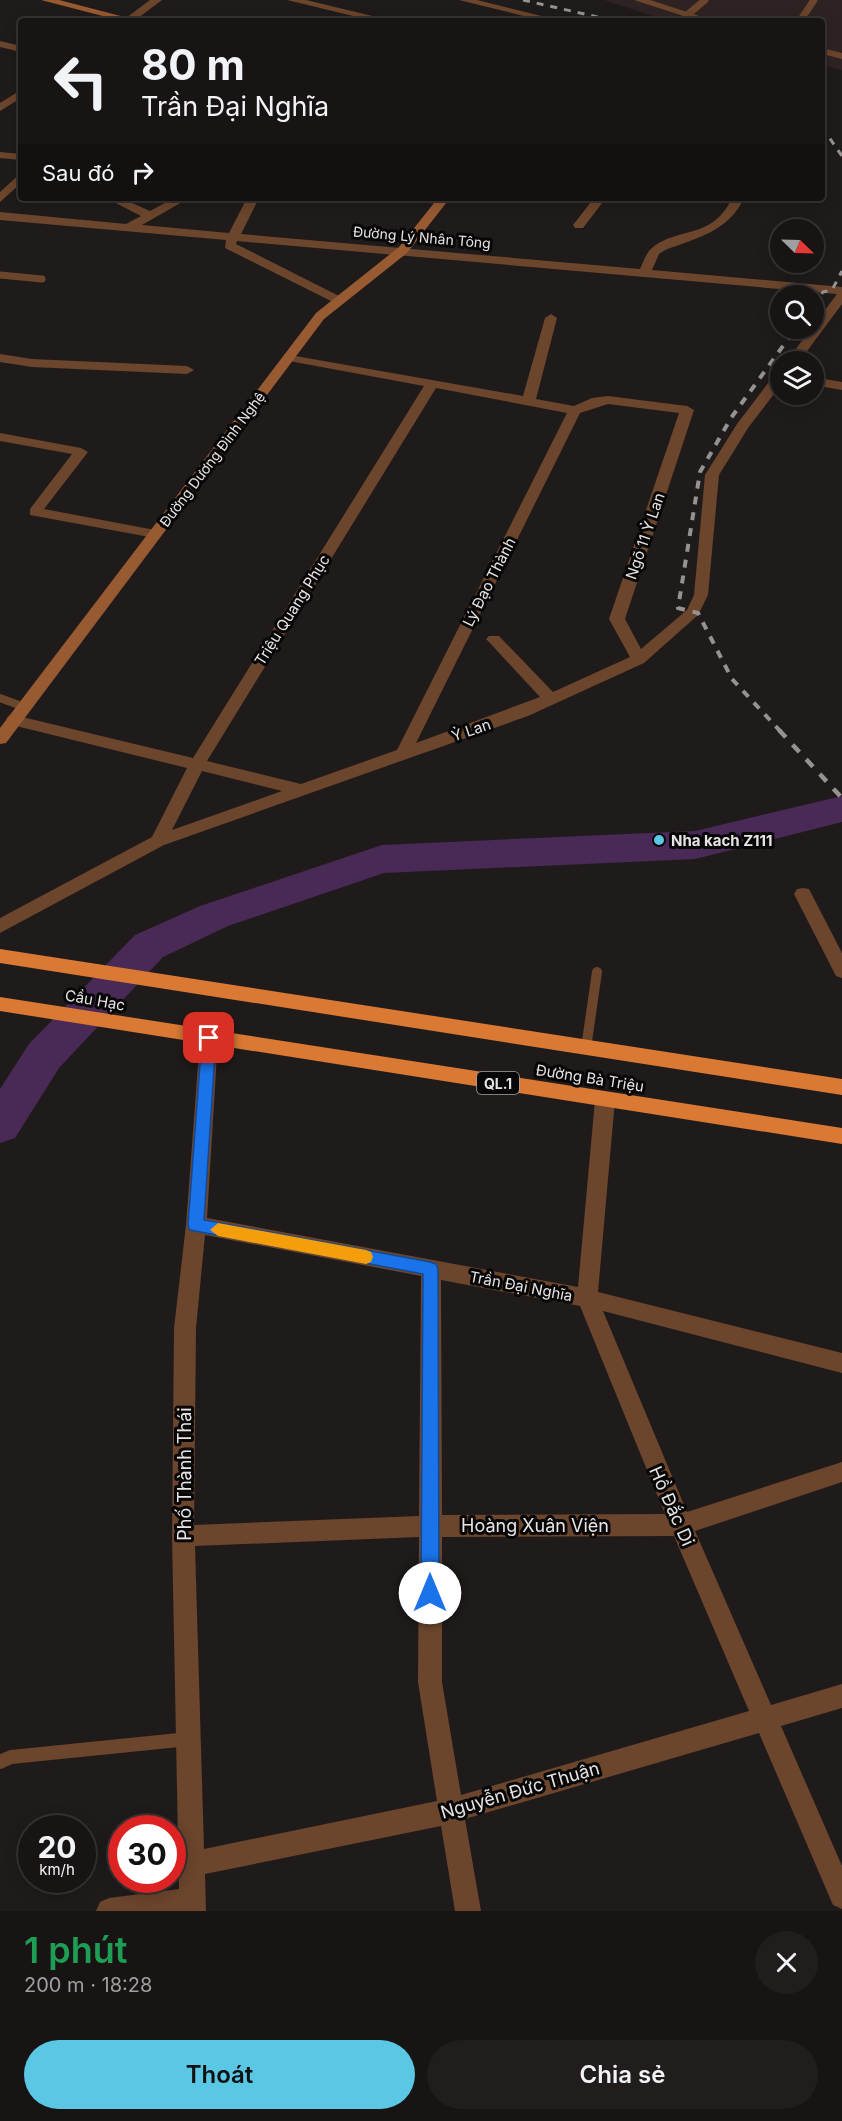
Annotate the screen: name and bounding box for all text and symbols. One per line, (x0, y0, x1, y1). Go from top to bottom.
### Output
text: 80 m (141, 39, 245, 90)
icon: left (42, 42, 120, 120)
text: Trần Đại Nghĩa (141, 90, 329, 123)
icon: right (126, 156, 159, 189)
text: Sau đó (42, 160, 114, 186)
north arrow (770, 219, 824, 273)
map controls (770, 219, 824, 405)
street label: Đường Lý Nhân Tông (352, 223, 492, 251)
button: search (770, 285, 824, 339)
button: layers (770, 351, 824, 405)
street label: Đường Dương Đình Nghệ (156, 388, 268, 530)
street label: Ngõ 11 Ỷ Lan (621, 490, 669, 582)
street label: Lý Đạo Thành (458, 534, 520, 630)
street label: Triệu Quang Phục (250, 551, 334, 669)
street label: Ỷ Lan (449, 714, 493, 746)
place label: Nha kach Z111 (671, 831, 773, 850)
marker: Nha kach Z111 (652, 833, 666, 847)
street label: Cầu Hạc (64, 985, 126, 1015)
pin (183, 1012, 234, 1063)
icon: arrive (192, 1021, 225, 1054)
street label: Đường Bà Triệu (535, 1060, 645, 1096)
road number: QL.1 (477, 1072, 519, 1094)
street label: Trần Đại Nghĩa (468, 1267, 574, 1305)
street label: Phố Thành Thái (174, 1407, 195, 1541)
street label: Hồ Đắc Di (645, 1463, 699, 1549)
street label: Hoàng Xuân Viện (461, 1515, 609, 1536)
position arrow (398, 1561, 462, 1625)
street label: Nguyễn Đức Thuận (438, 1757, 602, 1823)
speed limit sign: 30 (108, 1815, 186, 1893)
text: 20 (37, 1829, 77, 1865)
text: km/h (39, 1860, 75, 1879)
text: 1 phút (24, 1928, 128, 1972)
button: close (755, 1931, 818, 1994)
text: 200 m · 18:28 (24, 1973, 152, 1997)
button: Thoát (24, 2040, 415, 2109)
button: Chia sẻ (427, 2040, 818, 2109)

